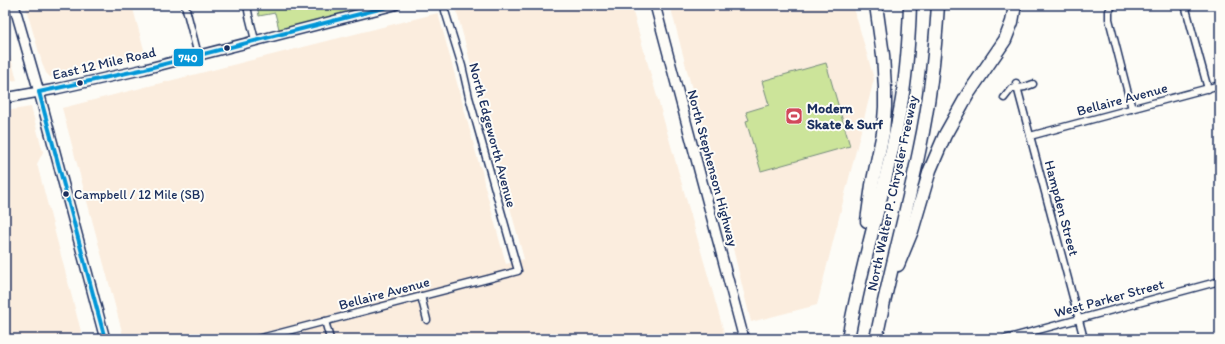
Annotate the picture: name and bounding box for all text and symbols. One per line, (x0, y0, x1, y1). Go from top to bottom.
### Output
street label: East 12 Mile Road (51, 43, 158, 84)
unlabelled marker (222, 43, 232, 53)
line badge: 740 (173, 48, 204, 67)
text: 740 (178, 52, 198, 65)
street label: North Edgeworth Avenue (465, 61, 520, 210)
unlabelled marker (75, 78, 85, 88)
street label: Bellaire Avenue (1075, 79, 1170, 120)
street label: North Stephenson Highway (683, 88, 742, 249)
street label: North Walter P. Chrysler Freeway (863, 93, 922, 292)
place label: Modern Skate & Surf (807, 100, 884, 133)
sports icon: Modern Skate & Surf (784, 106, 804, 126)
street label: Hampden Street (1041, 158, 1082, 258)
place label: Campbell / 12 Mile (SB) (74, 187, 205, 202)
marker: Campbell / 12 Mile (SB) (61, 189, 71, 199)
street label: Bellaire Avenue (337, 273, 432, 314)
street label: West Parker Street (1052, 276, 1166, 321)

